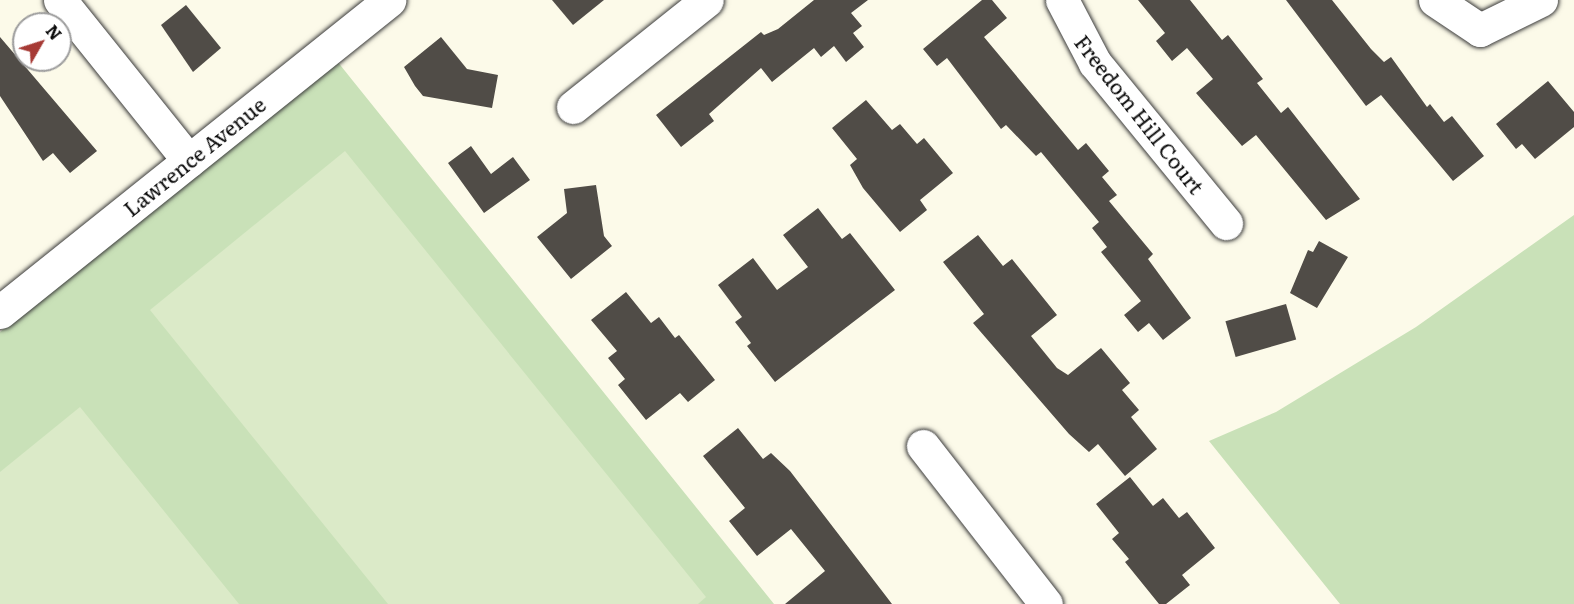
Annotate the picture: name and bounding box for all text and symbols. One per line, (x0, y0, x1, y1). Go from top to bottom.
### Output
north arrow (12, 12, 72, 72)
text: N (41, 19, 68, 45)
street label: Freedom Hill Court (1070, 29, 1210, 199)
street label: Lawrence Avenue (118, 91, 270, 221)

